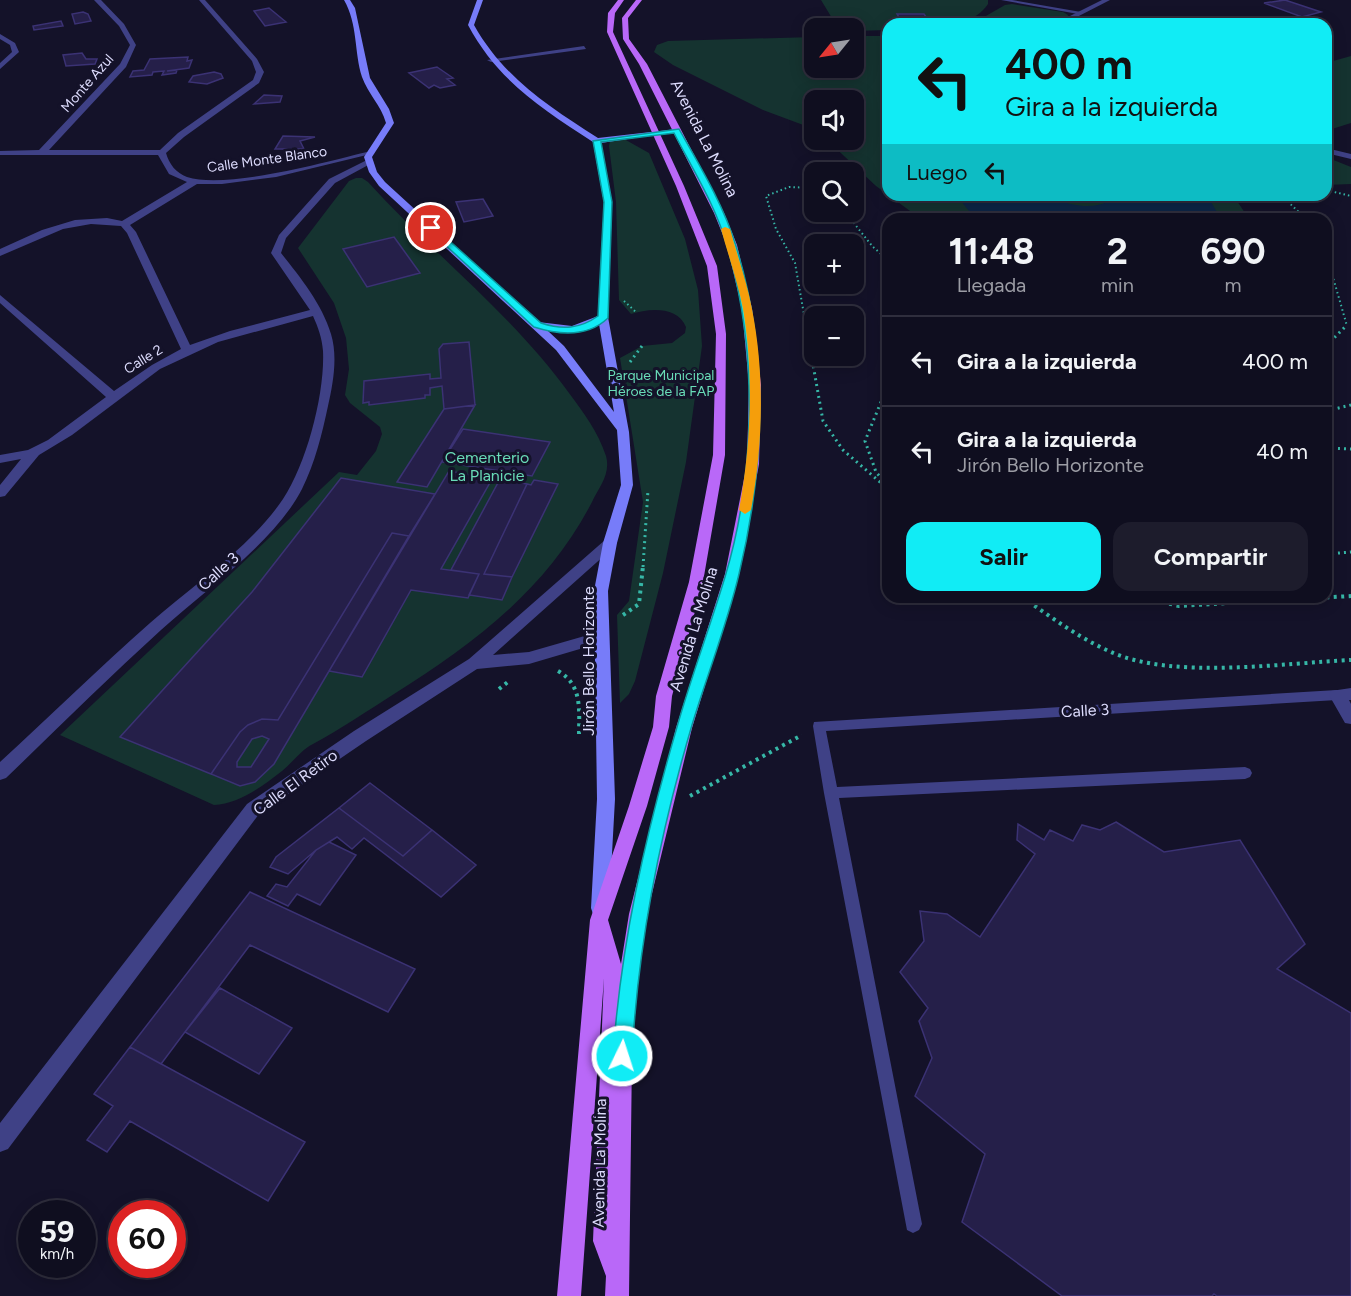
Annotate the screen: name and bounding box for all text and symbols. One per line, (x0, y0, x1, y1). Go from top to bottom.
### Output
north arrow (804, 18, 864, 78)
map controls (804, 18, 864, 366)
text: 400 m (1005, 39, 1133, 90)
icon: left (906, 42, 984, 120)
street label: Monte Azul (58, 51, 117, 116)
street label: Avenida La Molina (667, 76, 742, 200)
button: sound (804, 90, 864, 150)
text: Gira a la izquierda (1005, 90, 1218, 123)
street label: Calle Monte Blanco (206, 143, 328, 176)
icon: left (979, 156, 1012, 189)
text: Luego (906, 159, 967, 186)
button: search (804, 162, 864, 222)
pin (405, 202, 456, 253)
icon: arrive (414, 211, 447, 244)
text: 11:48 (949, 230, 1035, 273)
text: 2 (1107, 230, 1128, 273)
text: 690 (1200, 230, 1265, 273)
button: + (804, 234, 864, 294)
text: Llegada (957, 273, 1026, 297)
text: min (1101, 273, 1134, 297)
text: m (1224, 273, 1241, 297)
button: − (804, 306, 864, 366)
street label: Calle 2 (121, 341, 166, 378)
icon: left (906, 345, 939, 378)
text: Gira a la izquierda (957, 348, 1137, 375)
text: 400 m (1242, 348, 1308, 375)
park label: Parque Municipal Héroes de la FAP (608, 367, 714, 400)
text: Gira a la izquierda (957, 426, 1137, 453)
icon: left (906, 435, 939, 468)
text: 40 m (1256, 438, 1308, 465)
park label: Cementerio La Planicie (445, 448, 529, 485)
text: Jirón Bello Horizonte (957, 453, 1144, 477)
button: Salir (906, 522, 1101, 591)
button: Compartir (1113, 522, 1308, 591)
street label: Calle 3 (194, 548, 243, 595)
street label: Avenida La Molina (666, 565, 721, 694)
street label: Jirón Bello Horizonte (579, 586, 598, 736)
street label: Calle 3 (1060, 700, 1110, 721)
street label: Calle El Retiro (249, 745, 341, 819)
position arrow (590, 1024, 654, 1088)
street label: Avenida La Molina (589, 1098, 610, 1228)
speed limit sign: 60 (108, 1200, 186, 1278)
text: 59 (40, 1213, 74, 1250)
text: km/h (40, 1245, 74, 1263)

